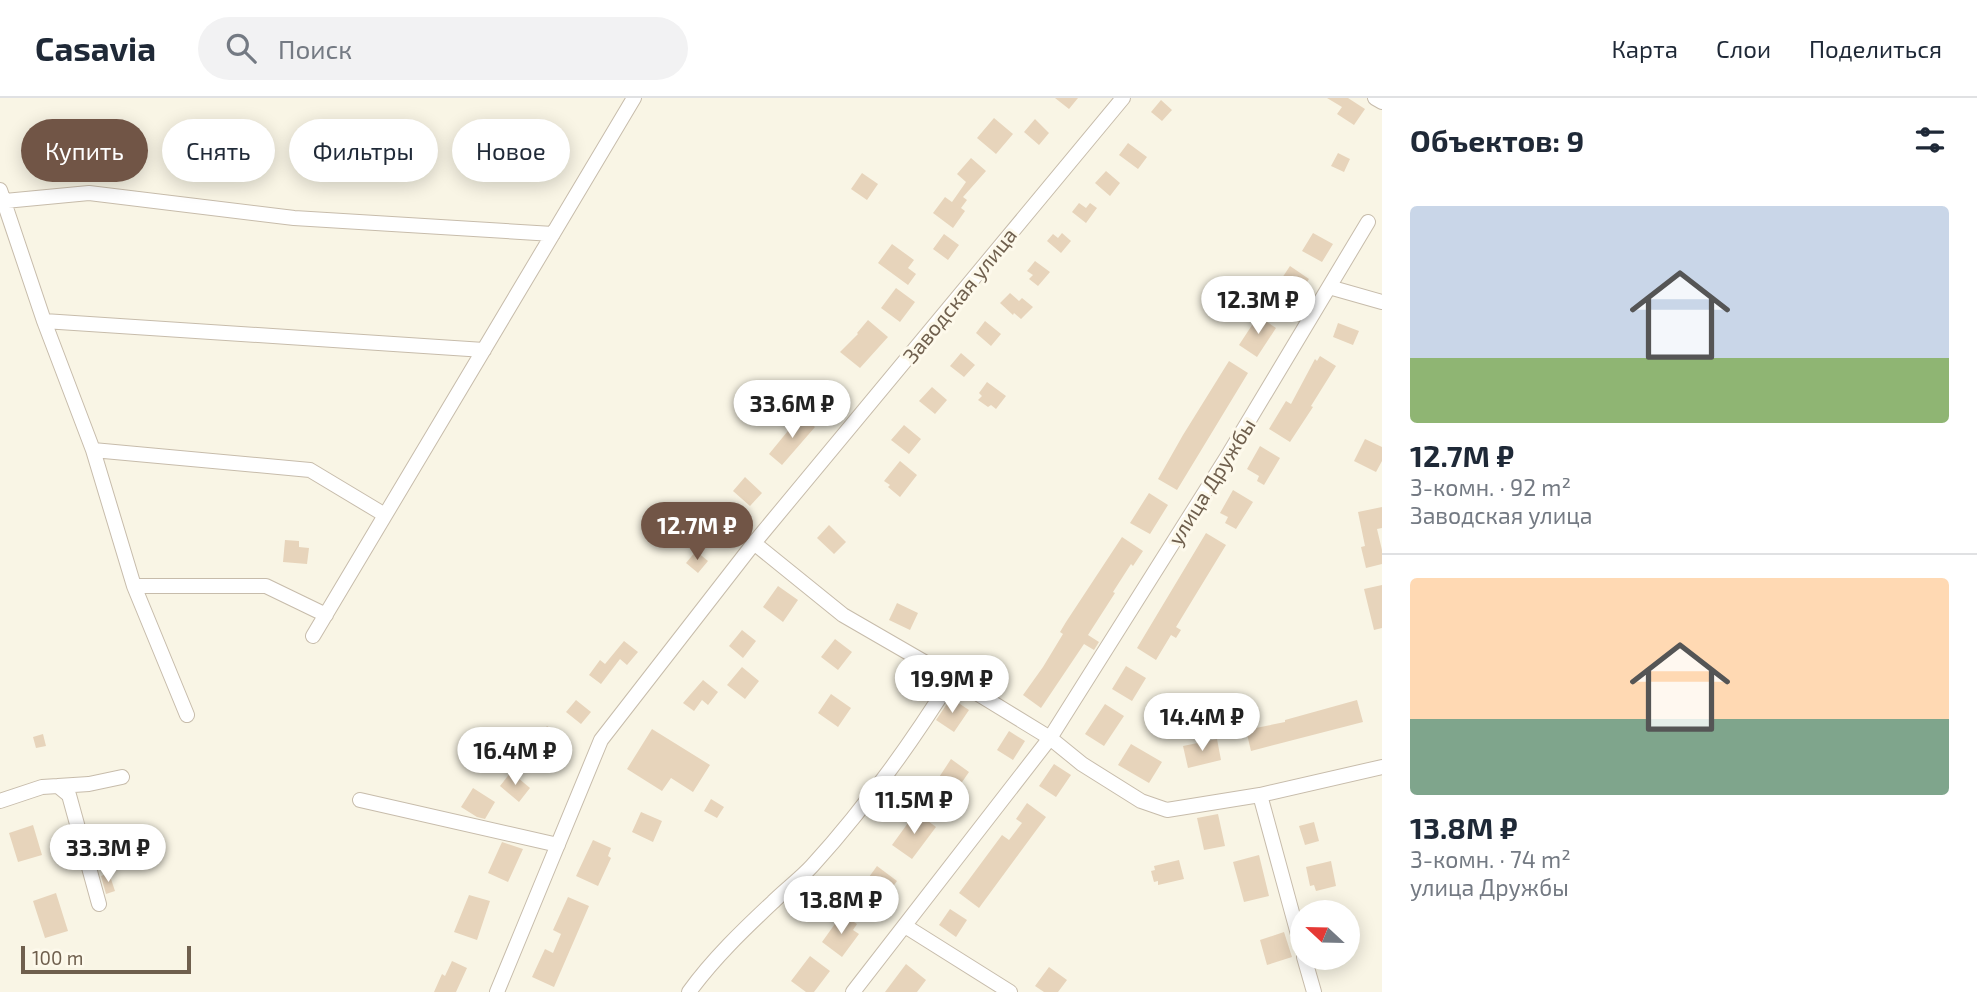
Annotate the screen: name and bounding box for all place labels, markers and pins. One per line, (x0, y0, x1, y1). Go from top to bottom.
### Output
pin: 12.3M ₽ (1193, 276, 1323, 336)
pin: 33.6M ₽ (727, 380, 857, 440)
pin: 12.7M ₽ (632, 503, 762, 562)
pin: 19.9M ₽ (887, 656, 1017, 715)
pin: 14.4M ₽ (1137, 694, 1267, 753)
pin: 16.4M ₽ (450, 728, 580, 787)
pin: 11.5M ₽ (849, 776, 979, 836)
pin: 33.3M ₽ (43, 824, 173, 884)
pin: 13.8M ₽ (776, 876, 906, 936)

